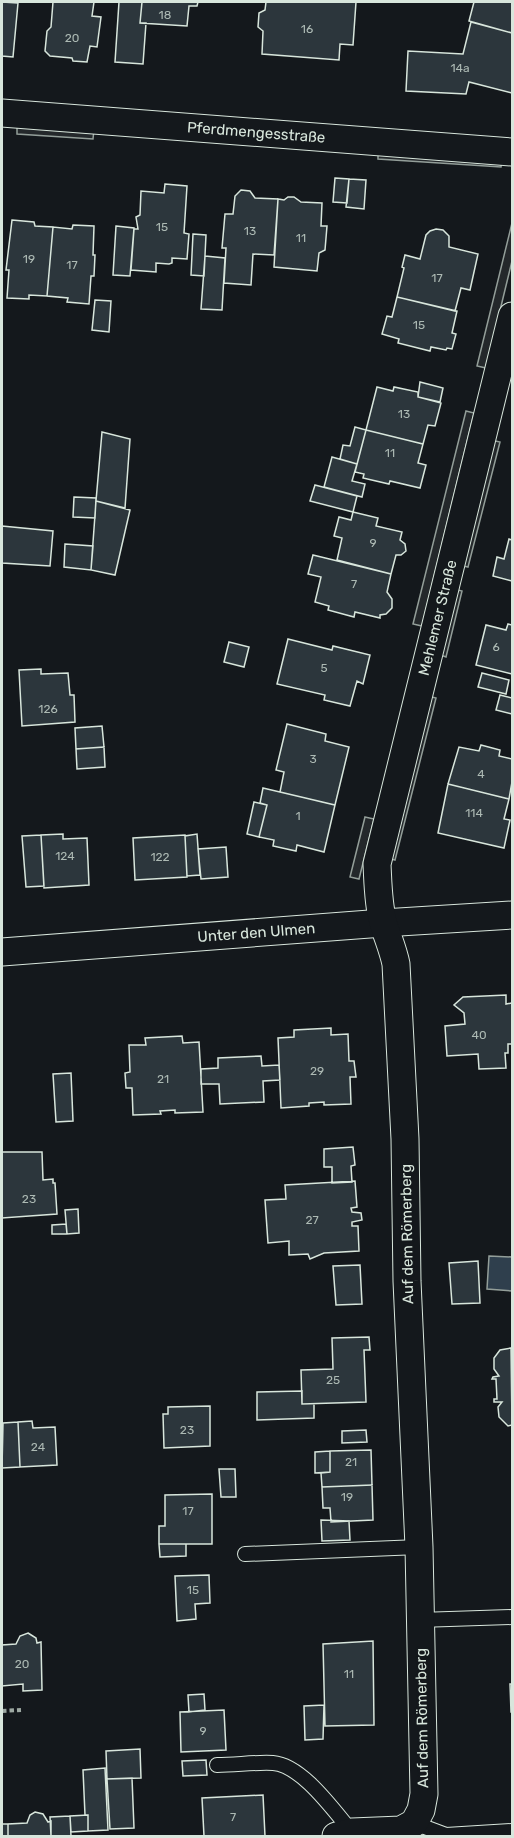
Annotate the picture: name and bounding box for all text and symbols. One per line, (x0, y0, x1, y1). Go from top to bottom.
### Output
house number: 18 (159, 8, 171, 22)
house number: 16 (301, 22, 313, 36)
house number: 20 (65, 31, 79, 45)
house number: 14a (450, 61, 470, 75)
street label: Pferdmengesstraße (186, 118, 326, 147)
house number: 15 (156, 220, 168, 234)
house number: 13 (244, 224, 256, 238)
house number: 11 (296, 231, 306, 245)
house number: 19 (23, 252, 35, 266)
house number: 17 (66, 258, 78, 272)
house number: 17 (431, 271, 443, 285)
house number: 15 (413, 318, 425, 332)
house number: 13 (398, 407, 410, 421)
house number: 11 (385, 446, 395, 460)
house number: 9 (369, 536, 377, 550)
street label: Mehlemer Straße (415, 558, 461, 677)
house number: 7 (351, 577, 357, 591)
house number: 6 (492, 640, 500, 654)
house number: 5 (320, 661, 328, 675)
house number: 126 (38, 702, 58, 716)
house number: 3 (309, 752, 317, 766)
house number: 4 (477, 767, 485, 781)
house number: 114 (465, 806, 483, 820)
house number: 1 (295, 809, 301, 823)
house number: 124 (55, 849, 75, 863)
house number: 122 (150, 850, 170, 864)
street label: Unter den Ulmen (197, 919, 316, 946)
house number: 40 (471, 1028, 487, 1042)
house number: 29 (310, 1064, 324, 1078)
house number: 21 (157, 1072, 169, 1086)
street label: Auf dem Römerberg (397, 1164, 417, 1304)
house number: 23 (22, 1192, 36, 1206)
house number: 27 (305, 1213, 319, 1227)
house number: 25 (326, 1373, 340, 1387)
house number: 23 (180, 1423, 194, 1437)
house number: 24 (31, 1440, 46, 1454)
house number: 21 (345, 1455, 357, 1469)
house number: 19 (341, 1490, 353, 1504)
house number: 17 (182, 1504, 194, 1518)
house number: 15 (187, 1583, 199, 1597)
street label: Auf dem Römerberg (412, 1648, 432, 1788)
house number: 20 (15, 1657, 29, 1671)
house number: 11 (344, 1667, 354, 1681)
house number: 9 (199, 1724, 207, 1738)
house number: 7 (230, 1810, 236, 1824)

